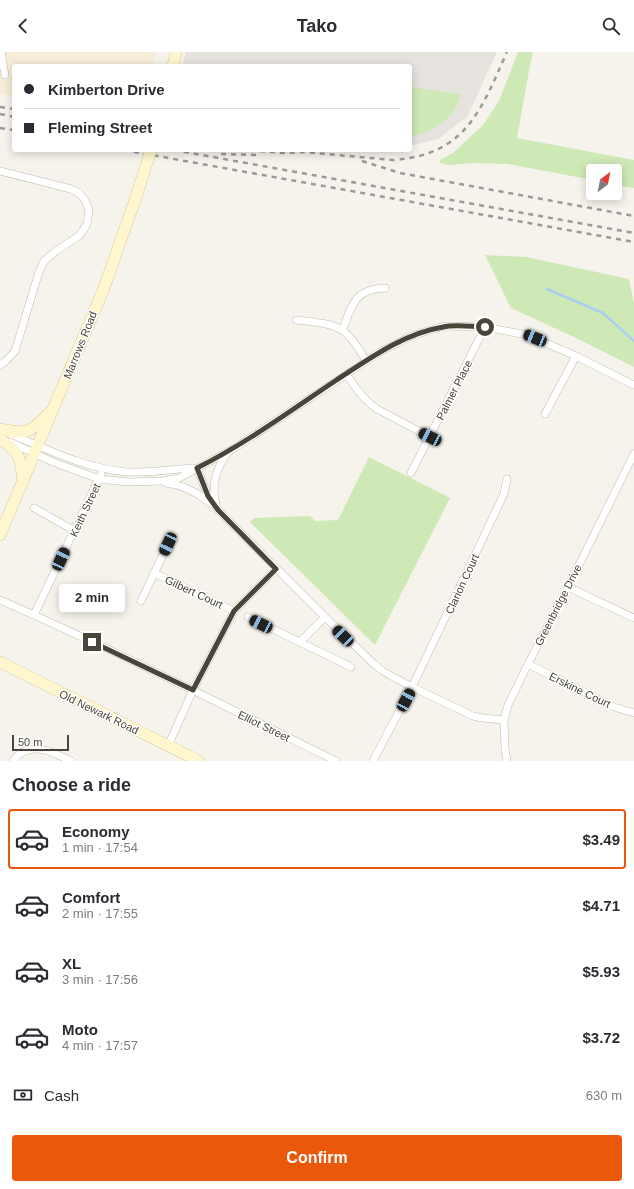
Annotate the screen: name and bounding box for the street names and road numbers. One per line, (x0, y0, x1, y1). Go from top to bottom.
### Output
street label: Marrows Road (61, 310, 99, 380)
street label: Palmer Place (434, 358, 474, 422)
street label: Keith Street (67, 481, 103, 539)
street label: Clarion Court (443, 552, 481, 616)
street label: Greenbridge Drive (532, 562, 584, 648)
street label: Gilbert Court (163, 573, 225, 611)
street label: Erskine Court (547, 670, 613, 710)
street label: Old Newark Road (57, 688, 141, 736)
street label: Elliot Street (236, 708, 292, 744)

